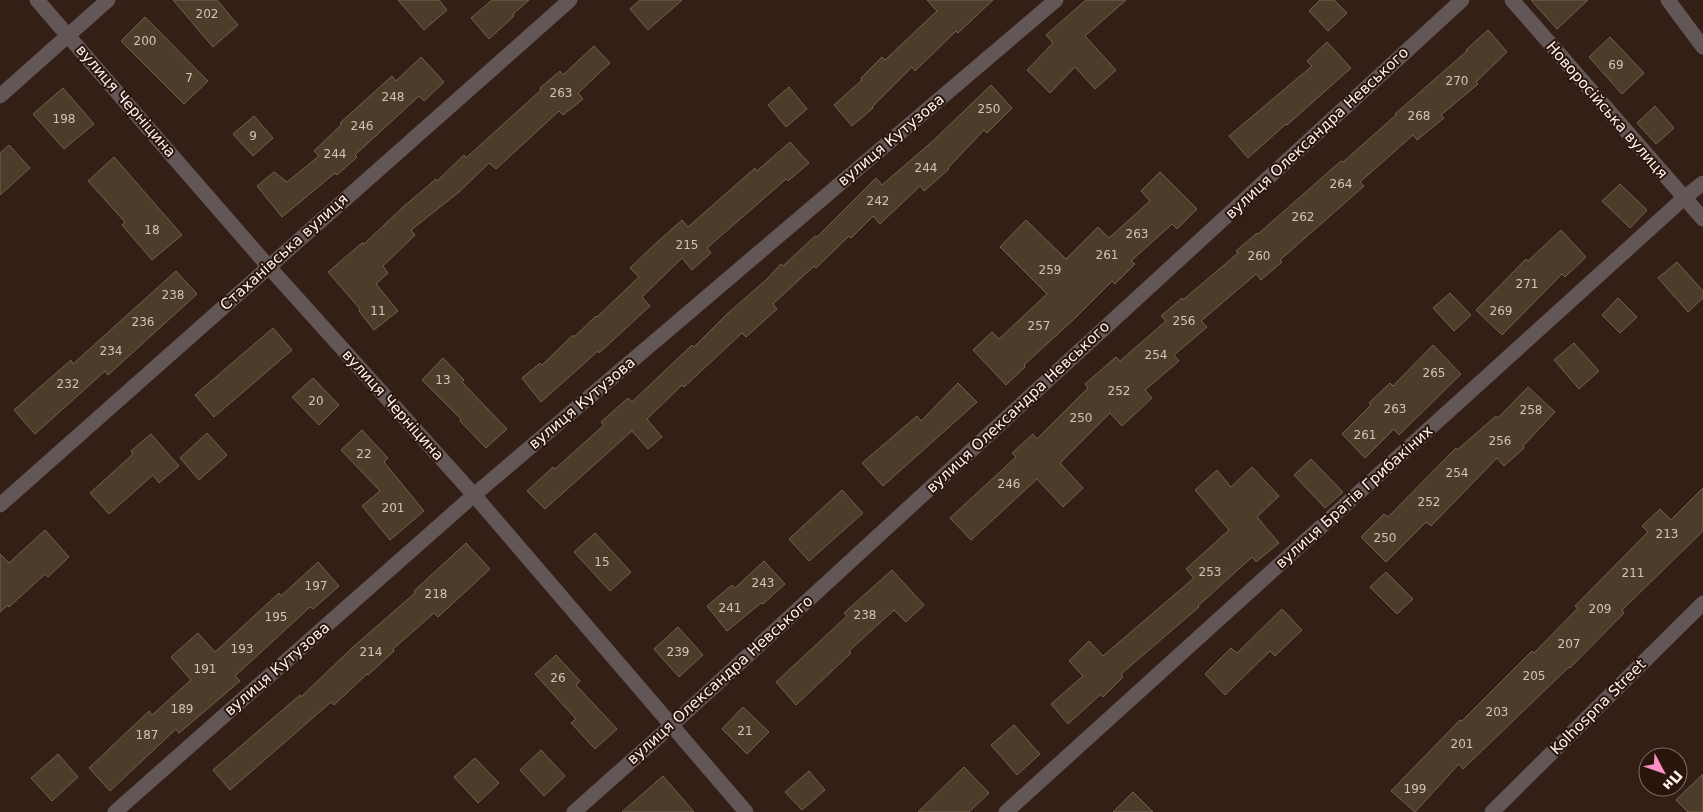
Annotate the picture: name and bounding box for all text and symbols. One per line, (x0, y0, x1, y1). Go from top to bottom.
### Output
house number: 202 (196, 7, 218, 21)
house number: 200 (134, 34, 156, 48)
street label: Новоросійська вулиця (1543, 38, 1671, 182)
street label: вулиця Черніцина (72, 41, 180, 161)
street label: вулиця Олександра Невського (1222, 43, 1412, 223)
house number: 69 (1608, 58, 1624, 72)
house number: 7 (185, 71, 193, 85)
house number: 270 (1446, 74, 1468, 88)
house number: 263 (550, 86, 572, 100)
house number: 248 (382, 90, 404, 104)
street label: вулиця Кутузова (834, 90, 948, 190)
house number: 250 (978, 102, 1000, 116)
house number: 268 (1408, 109, 1430, 123)
house number: 198 (53, 112, 75, 126)
house number: 246 (351, 119, 373, 133)
house number: 9 (249, 129, 257, 143)
house number: 244 (324, 147, 346, 161)
house number: 244 (915, 161, 937, 175)
house number: 264 (1330, 177, 1352, 191)
street label: Стаханівська вулиця (216, 190, 352, 314)
house number: 242 (867, 194, 889, 208)
house number: 262 (1292, 210, 1314, 224)
house number: 18 (144, 223, 160, 237)
house number: 263 (1126, 227, 1148, 241)
house number: 215 (676, 238, 698, 252)
house number: 261 (1096, 248, 1118, 262)
house number: 260 (1248, 249, 1270, 263)
house number: 259 (1039, 263, 1061, 277)
house number: 271 (1516, 277, 1538, 291)
house number: 238 (162, 288, 184, 302)
house number: 11 (370, 304, 386, 318)
house number: 269 (1490, 304, 1512, 318)
house number: 256 (1173, 314, 1195, 328)
house number: 236 (132, 315, 154, 329)
street label: вулиця Олександра Невського (923, 317, 1113, 497)
house number: 257 (1028, 319, 1050, 333)
house number: 234 (100, 344, 122, 358)
street label: вулиця Черніцина (338, 346, 448, 464)
house number: 254 (1145, 348, 1167, 362)
street label: вулиця Кутузова (525, 353, 639, 453)
house number: 265 (1423, 366, 1445, 380)
house number: 13 (435, 373, 451, 387)
house number: 232 (57, 377, 79, 391)
house number: 252 (1108, 384, 1130, 398)
house number: 20 (308, 394, 324, 408)
house number: 263 (1384, 402, 1406, 416)
house number: 258 (1520, 403, 1542, 417)
house number: 250 (1070, 411, 1092, 425)
street label: вулиця Братів Грибакіних (1272, 422, 1436, 572)
house number: 261 (1354, 428, 1376, 442)
house number: 256 (1489, 434, 1511, 448)
house number: 22 (356, 447, 372, 461)
house number: 254 (1446, 466, 1468, 480)
house number: 246 (998, 477, 1020, 491)
house number: 252 (1418, 495, 1440, 509)
house number: 201 (382, 501, 404, 515)
house number: 213 (1656, 527, 1678, 541)
house number: 250 (1374, 531, 1396, 545)
house number: 15 (594, 555, 610, 569)
house number: 253 (1199, 565, 1221, 579)
house number: 211 (1622, 566, 1644, 580)
house number: 243 (752, 576, 774, 590)
house number: 197 (305, 579, 327, 593)
house number: 218 (425, 587, 447, 601)
street label: вулиця Олександра Невського (623, 592, 817, 768)
house number: 241 (719, 601, 741, 615)
house number: 209 (1589, 602, 1611, 616)
house number: 238 (854, 608, 876, 622)
house number: 195 (265, 610, 287, 624)
street label: вулиця Кутузова (221, 618, 333, 720)
house number: 207 (1558, 637, 1580, 651)
house number: 193 (231, 642, 253, 656)
house number: 214 (360, 645, 382, 659)
house number: 239 (667, 645, 689, 659)
street label: Kolhospna Street (1547, 655, 1650, 758)
house number: 191 (194, 662, 216, 676)
house number: 205 (1523, 669, 1545, 683)
house number: 26 (550, 671, 566, 685)
house number: 189 (171, 702, 193, 716)
house number: 203 (1486, 705, 1508, 719)
house number: 21 (737, 724, 753, 738)
house number: 187 (136, 728, 158, 742)
house number: 201 (1451, 737, 1473, 751)
north arrow (1638, 747, 1688, 797)
text: Пн (1660, 767, 1686, 794)
house number: 199 (1404, 782, 1426, 796)

